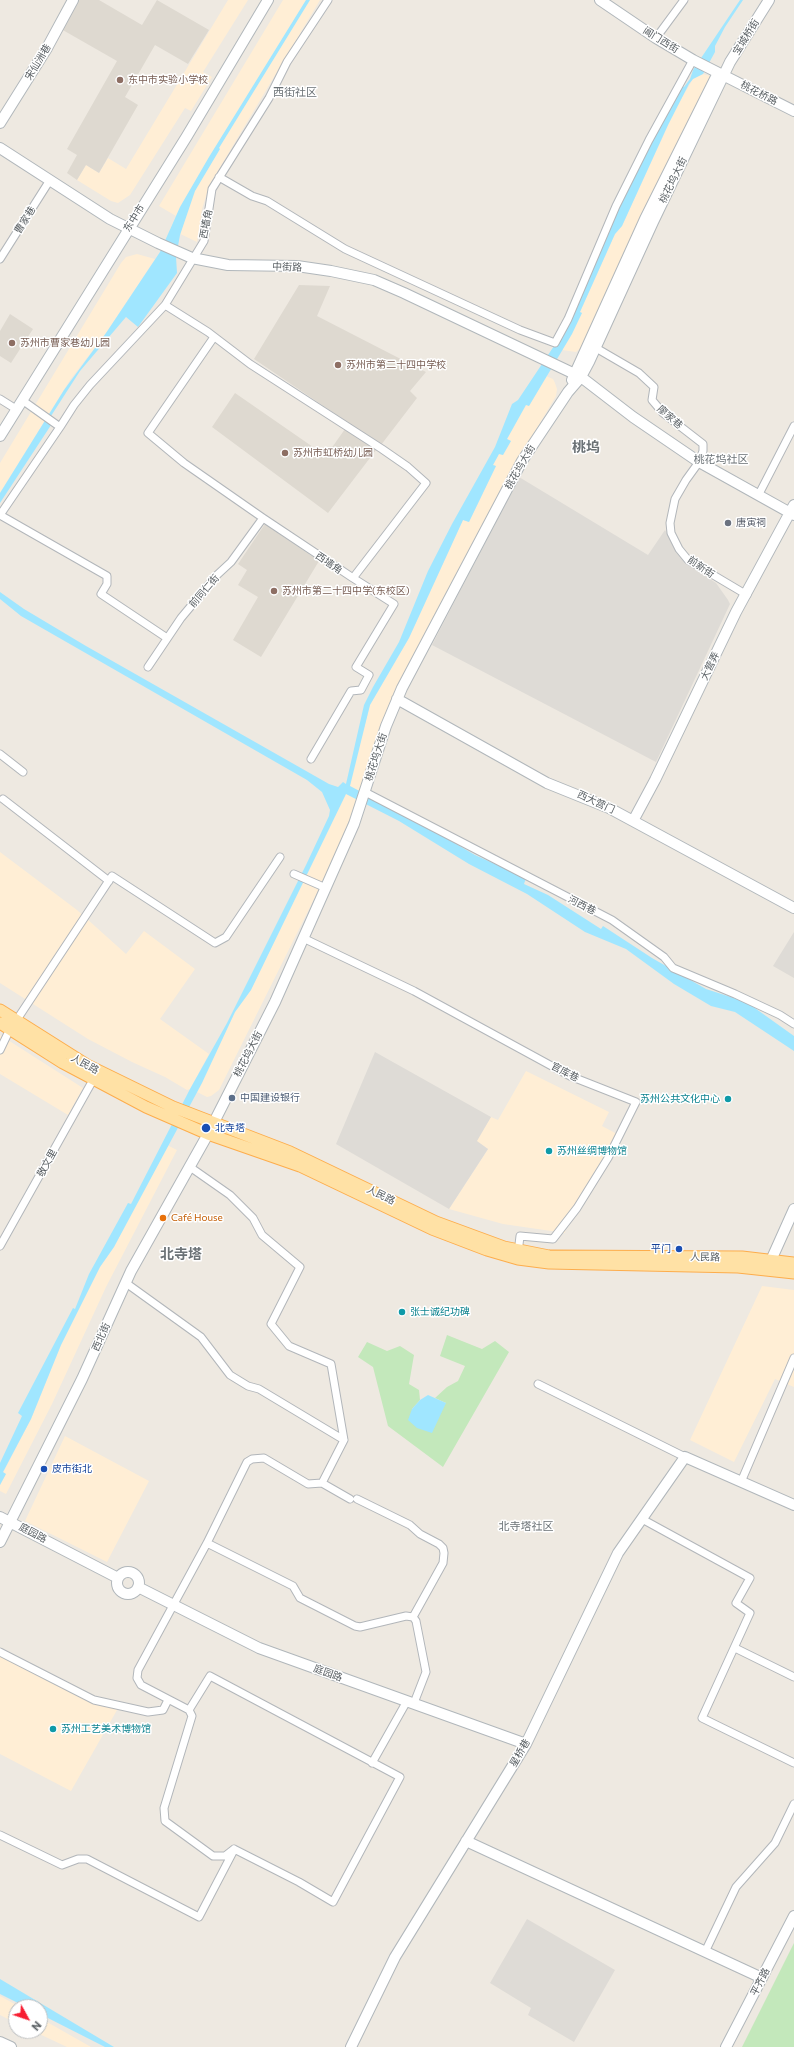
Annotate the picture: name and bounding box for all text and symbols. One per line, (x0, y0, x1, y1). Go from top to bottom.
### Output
street label: 宝城桥街 (730, 17, 762, 57)
street label: 阊门西街 (641, 24, 681, 56)
street label: 宋仙洲巷 (23, 42, 53, 82)
place label: 东中市实验小学校 (128, 74, 208, 86)
marker: 东中市实验小学校 (115, 75, 125, 85)
street label: 桃花桥路 (738, 79, 780, 107)
district label: 西街社区 (273, 85, 317, 99)
street label: 桃花坞大街 (657, 155, 689, 205)
street label: 东中市 (121, 202, 147, 234)
street label: 曹家巷 (12, 204, 38, 236)
street label: 西墙角 (197, 208, 215, 240)
street label: 中街路 (272, 260, 302, 274)
place label: 苏州市曹家巷幼儿园 (20, 337, 110, 349)
marker: 苏州市曹家巷幼儿园 (7, 338, 17, 348)
place label: 苏州市第二十四中学校 (346, 359, 446, 371)
marker: 苏州市第二十四中学校 (333, 360, 343, 370)
street label: 廖家巷 (655, 403, 685, 431)
district label: 桃坞 (572, 439, 600, 455)
street label: 桃花坞大街 (502, 442, 538, 492)
place label: 苏州市虹桥幼儿园 (293, 447, 373, 459)
marker: 苏州市虹桥幼儿园 (280, 448, 290, 458)
district label: 桃花坞社区 (694, 452, 748, 466)
place label: 唐寅祠 (736, 517, 766, 529)
marker: 唐寅祠 (723, 518, 733, 528)
street label: 西墙角 (313, 550, 345, 576)
street label: 前新街 (685, 554, 717, 580)
street label: 前同仁街 (186, 572, 222, 610)
place label: 苏州市第二十四中学(东校区) (282, 585, 410, 597)
marker: 苏州市第二十四中学(东校区) (269, 586, 279, 596)
street label: 大营弄 (698, 650, 722, 682)
street label: 桃花坞大街 (363, 731, 389, 783)
street label: 西大营门 (575, 788, 617, 816)
street label: 河西巷 (566, 893, 598, 917)
street label: 桃花坞大街 (231, 1029, 265, 1079)
street label: 人民路 (69, 1051, 101, 1077)
street label: 官库巷 (549, 1060, 581, 1084)
place label: 中国建设银行 (240, 1092, 300, 1104)
marker: 中国建设银行 (227, 1093, 237, 1103)
place label: 苏州公共文化中心 (640, 1093, 720, 1105)
marker: 苏州公共文化中心 (723, 1094, 733, 1104)
marker: 北寺塔 (200, 1122, 212, 1134)
place label: 北寺塔 (215, 1122, 245, 1134)
place label: 苏州丝绸博物馆 (557, 1145, 627, 1157)
marker: 苏州丝绸博物馆 (544, 1146, 554, 1156)
street label: 敬文里 (34, 1147, 60, 1179)
street label: 人民路 (365, 1183, 397, 1207)
place label: Café House (171, 1212, 223, 1224)
marker: Café House (158, 1213, 168, 1223)
place label: 平门 (651, 1243, 671, 1255)
marker: 平门 (674, 1244, 684, 1254)
district label: 北寺塔 (160, 1246, 202, 1262)
street label: 人民路 (690, 1251, 720, 1263)
place label: 张士诚纪功碑 (410, 1306, 470, 1318)
marker: 张士诚纪功碑 (397, 1307, 407, 1317)
street label: 西北街 (89, 1321, 113, 1353)
place label: 皮市街北 (52, 1463, 92, 1475)
marker: 皮市街北 (39, 1464, 49, 1474)
district label: 北寺塔社区 (499, 1519, 553, 1533)
street label: 庭园路 (17, 1521, 49, 1545)
street label: 庭园路 (312, 1662, 344, 1684)
place label: 苏州工艺美术博物馆 (61, 1723, 151, 1735)
marker: 苏州工艺美术博物馆 (48, 1724, 58, 1734)
street label: 星桥巷 (507, 1737, 533, 1769)
street label: 平齐路 (748, 1966, 772, 1998)
north arrow (8, 1999, 48, 2039)
text: N (29, 2019, 44, 2034)

